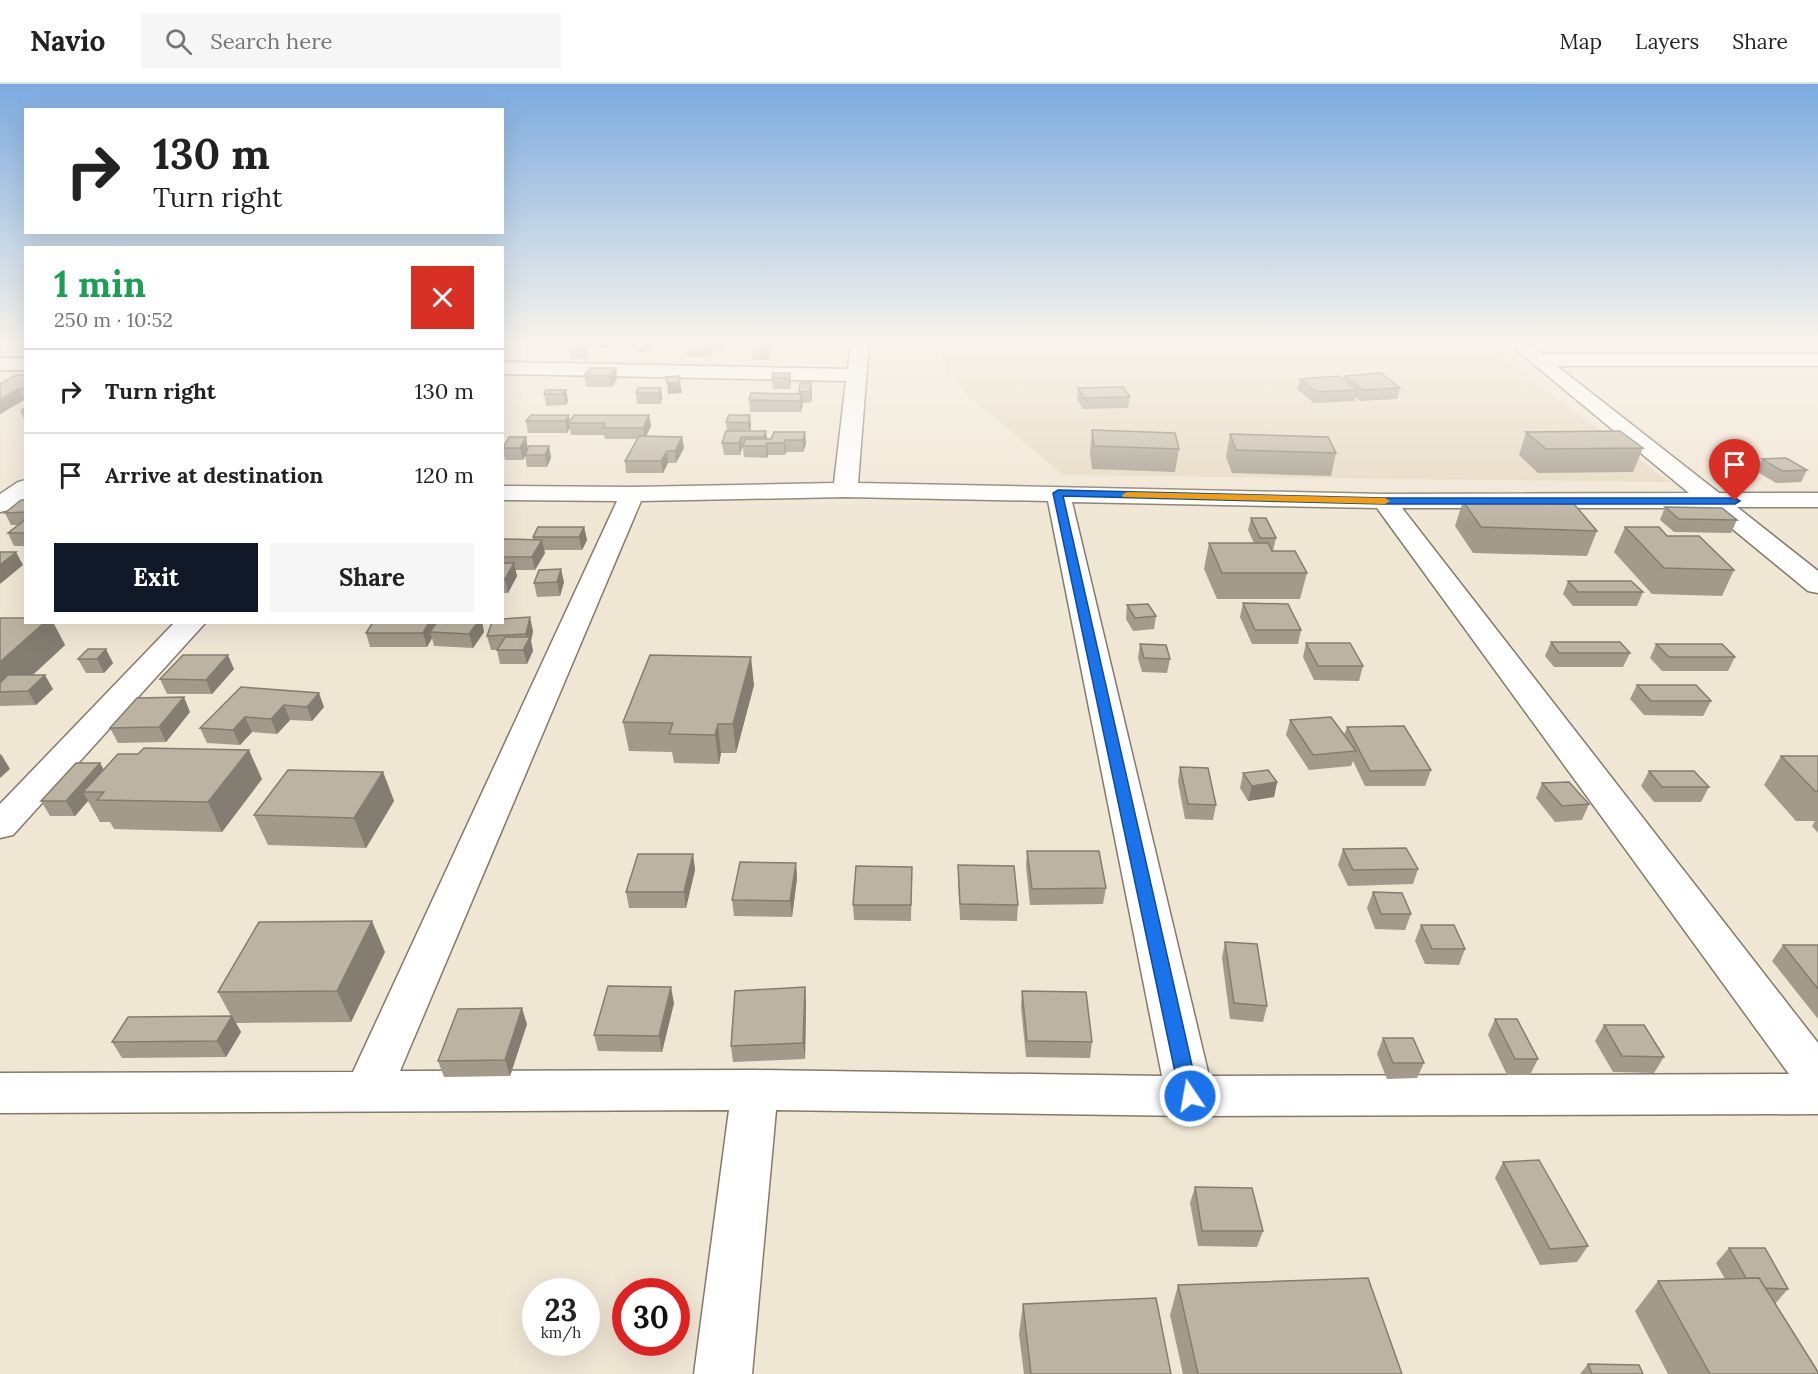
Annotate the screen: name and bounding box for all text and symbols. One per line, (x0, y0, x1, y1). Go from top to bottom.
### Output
search box (141, 14, 561, 68)
text: Navio (30, 23, 105, 59)
icon: search (162, 25, 195, 58)
text: Search here (210, 27, 332, 55)
text: Map (1559, 28, 1602, 55)
text: Layers (1635, 28, 1699, 55)
text: Share (1732, 28, 1788, 55)
text: 130 m (153, 127, 270, 181)
icon: right (54, 132, 132, 210)
text: Turn right (153, 180, 282, 214)
text: 1 min (54, 261, 146, 307)
button: close (411, 266, 474, 329)
text: 250 m · 10:52 (54, 307, 173, 332)
icon: right (54, 375, 87, 408)
text: Turn right (105, 377, 216, 405)
text: 130 m (415, 377, 474, 405)
pin (1709, 439, 1760, 501)
icon: arrive (1718, 448, 1751, 481)
icon: arrive (54, 459, 87, 492)
text: Arrive at destination (105, 461, 323, 489)
text: 120 m (415, 461, 474, 489)
button: Exit (54, 543, 258, 612)
button: Share (270, 543, 474, 612)
position arrow (1158, 1064, 1222, 1128)
speed limit sign: 30 (612, 1278, 690, 1356)
text: 23 (545, 1291, 577, 1329)
text: km/h (541, 1323, 581, 1342)

